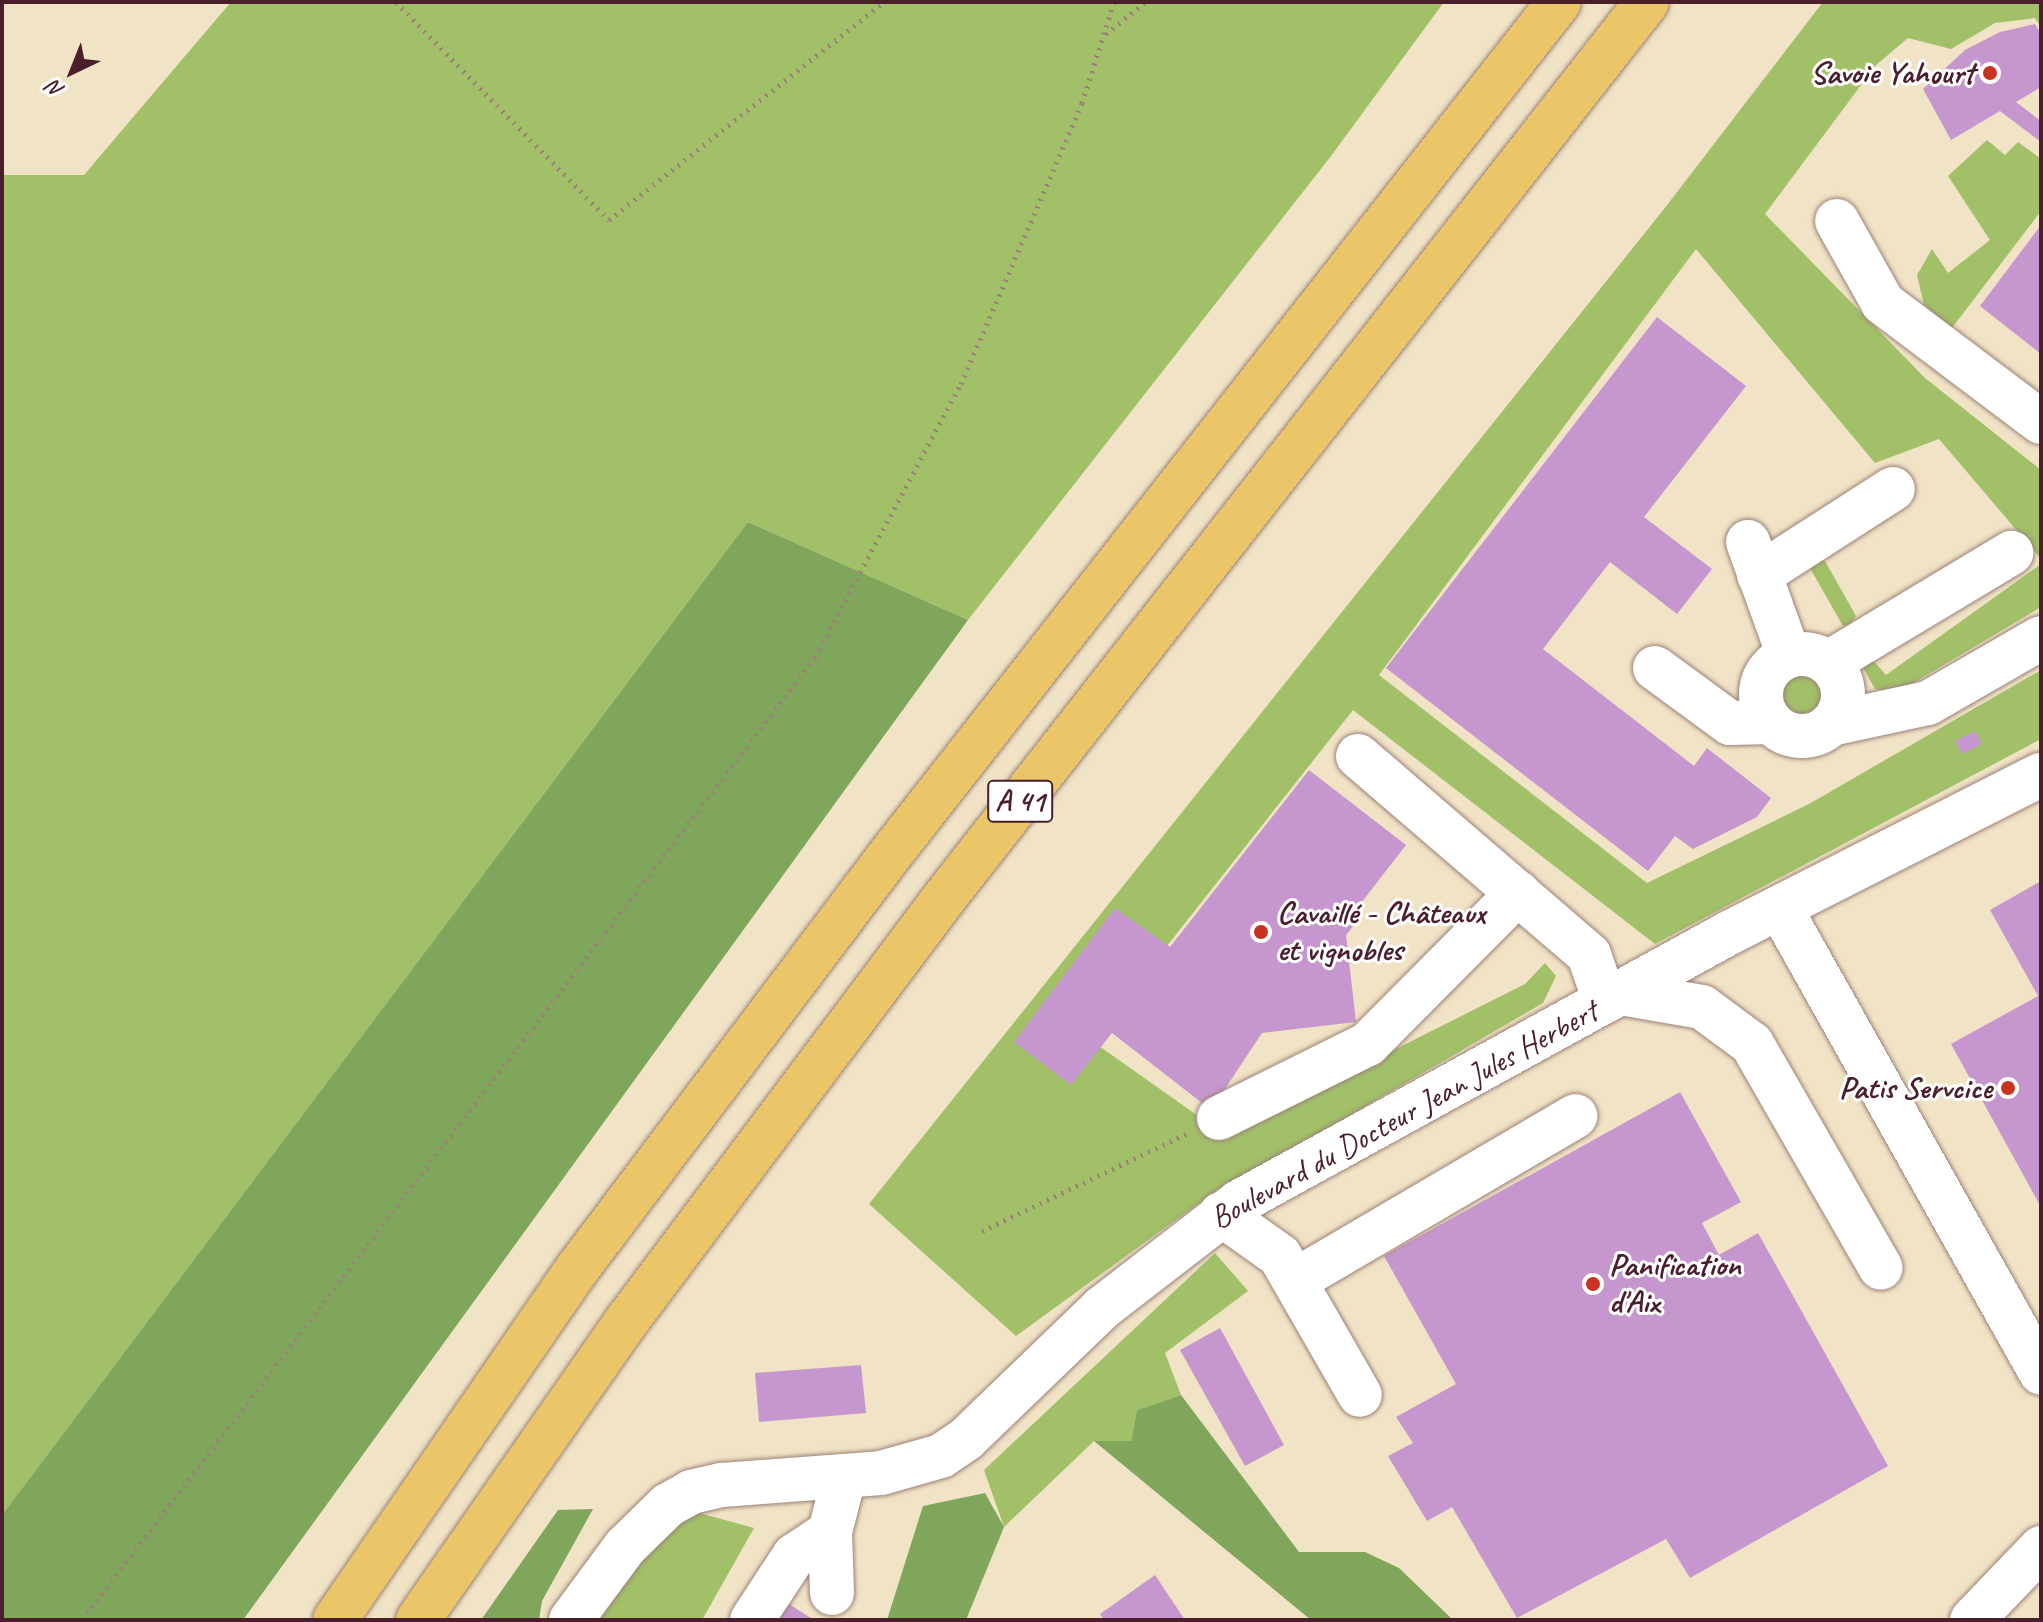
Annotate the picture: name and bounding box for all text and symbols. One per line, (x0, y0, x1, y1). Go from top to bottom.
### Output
north arrow (32, 32, 112, 112)
place label: Savoie Yahourt (1809, 54, 1974, 92)
marker: Savoie Yahourt (1981, 64, 1999, 82)
text: N (41, 75, 70, 104)
road number: A 41 (986, 775, 1054, 827)
place label: Cavaillé - Châteaux et vignobles (1277, 895, 1485, 970)
marker: Cavaillé - Châteaux et vignobles (1252, 923, 1270, 941)
street label: Boulevard du Docteur Jean Jules Herbert (1205, 993, 1603, 1237)
place label: Patis Servcice (1839, 1069, 1992, 1107)
marker: Patis Servcice (1999, 1079, 2017, 1097)
place label: Panification d'Aix (1609, 1247, 1741, 1322)
marker: Panification d'Aix (1584, 1275, 1602, 1293)

